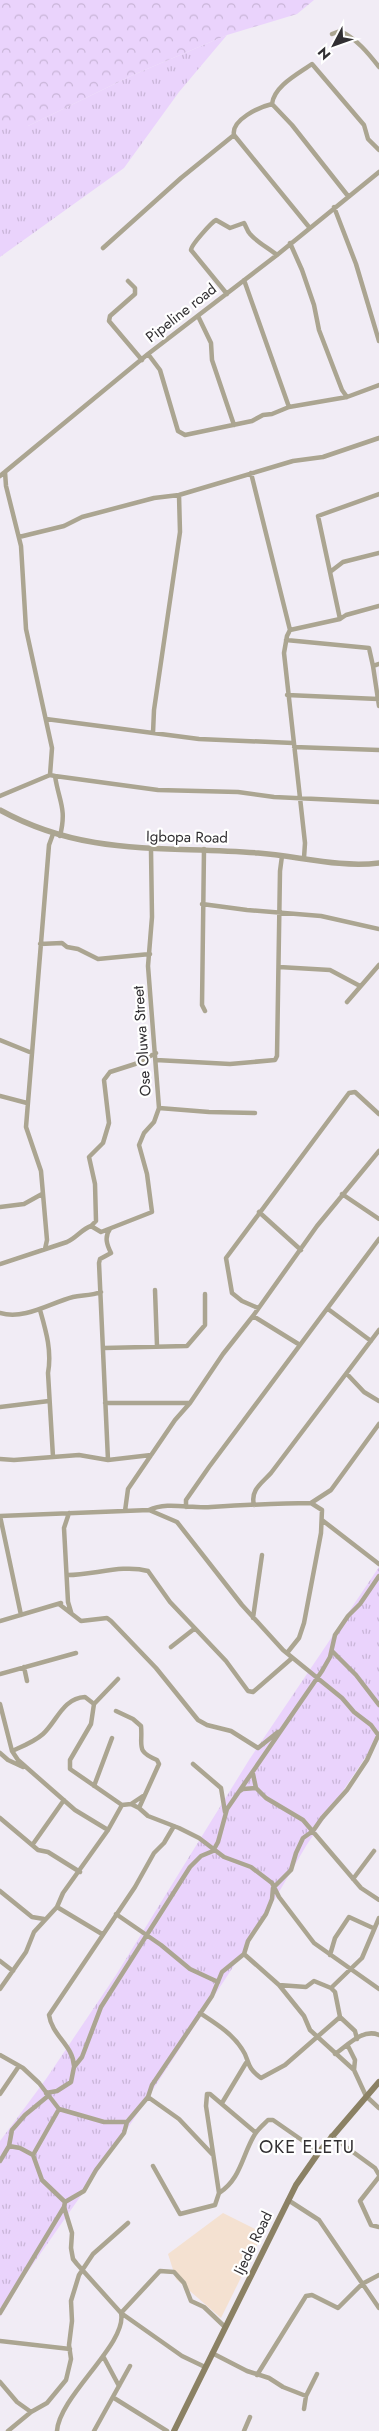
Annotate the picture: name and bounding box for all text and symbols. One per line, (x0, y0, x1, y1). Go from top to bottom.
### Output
north arrow (309, 20, 359, 70)
text: N (313, 43, 335, 64)
street label: Pipeline road (141, 278, 221, 348)
street label: Igbopa Road (146, 825, 228, 849)
street label: Ose Oluwa Street (127, 984, 157, 1097)
district label: OKE ELETU (259, 2134, 355, 2160)
street label: Ijede Road (228, 2207, 278, 2279)

